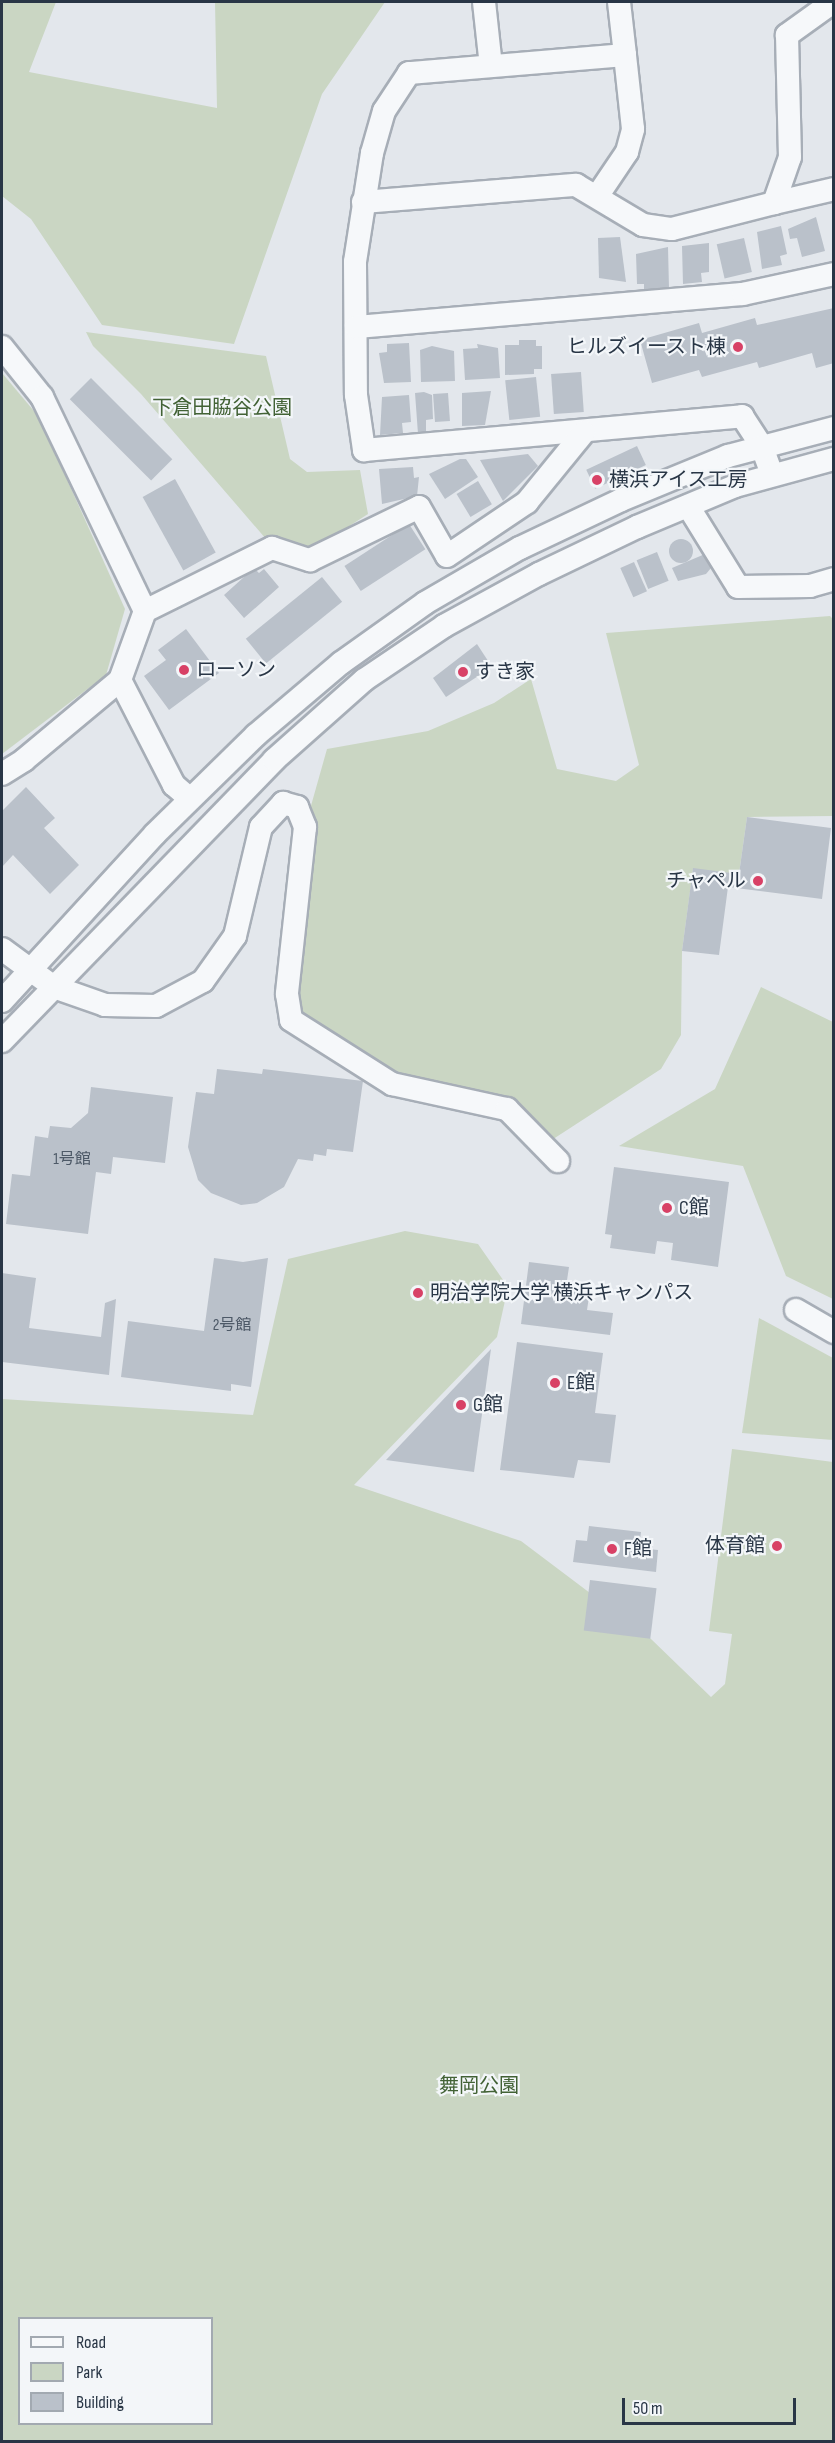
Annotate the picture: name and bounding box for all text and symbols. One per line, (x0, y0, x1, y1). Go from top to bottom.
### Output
place label: ヒルズイースト棟 (566, 335, 726, 359)
marker: ヒルズイースト棟 (731, 340, 745, 354)
park label: 下倉田脇谷公園 (152, 396, 292, 420)
place label: 横浜アイス工房 (609, 468, 749, 492)
marker: 横浜アイス工房 (590, 473, 604, 487)
place label: ローソン (196, 658, 276, 682)
place label: すき家 (475, 660, 535, 684)
marker: ローソン (177, 663, 191, 677)
marker: すき家 (456, 665, 470, 679)
place label: チャペル (666, 869, 746, 893)
marker: チャペル (751, 874, 765, 888)
house number: 1号館 (53, 1150, 91, 1170)
place label: C館 (679, 1196, 709, 1220)
marker: C館 (660, 1201, 674, 1215)
place label: 明治学院大学 横浜キャンパス (430, 1281, 693, 1305)
marker: 明治学院大学 横浜キャンパス (411, 1286, 425, 1300)
house number: 2号館 (213, 1316, 251, 1336)
place label: E館 (567, 1371, 595, 1395)
marker: E館 (548, 1376, 562, 1390)
place label: G館 (473, 1393, 503, 1417)
marker: G館 (454, 1398, 468, 1412)
place label: 体育館 (705, 1534, 765, 1558)
place label: F館 (624, 1537, 652, 1561)
marker: 体育館 (770, 1539, 784, 1553)
marker: F館 (605, 1542, 619, 1556)
park label: 舞岡公園 (439, 2074, 519, 2098)
legend (18, 2317, 213, 2425)
text: Road (76, 2332, 106, 2353)
text: Park (76, 2362, 102, 2383)
scale bar (625, 2386, 799, 2424)
text: Building (76, 2392, 124, 2413)
text: 50 m (633, 2398, 663, 2419)

